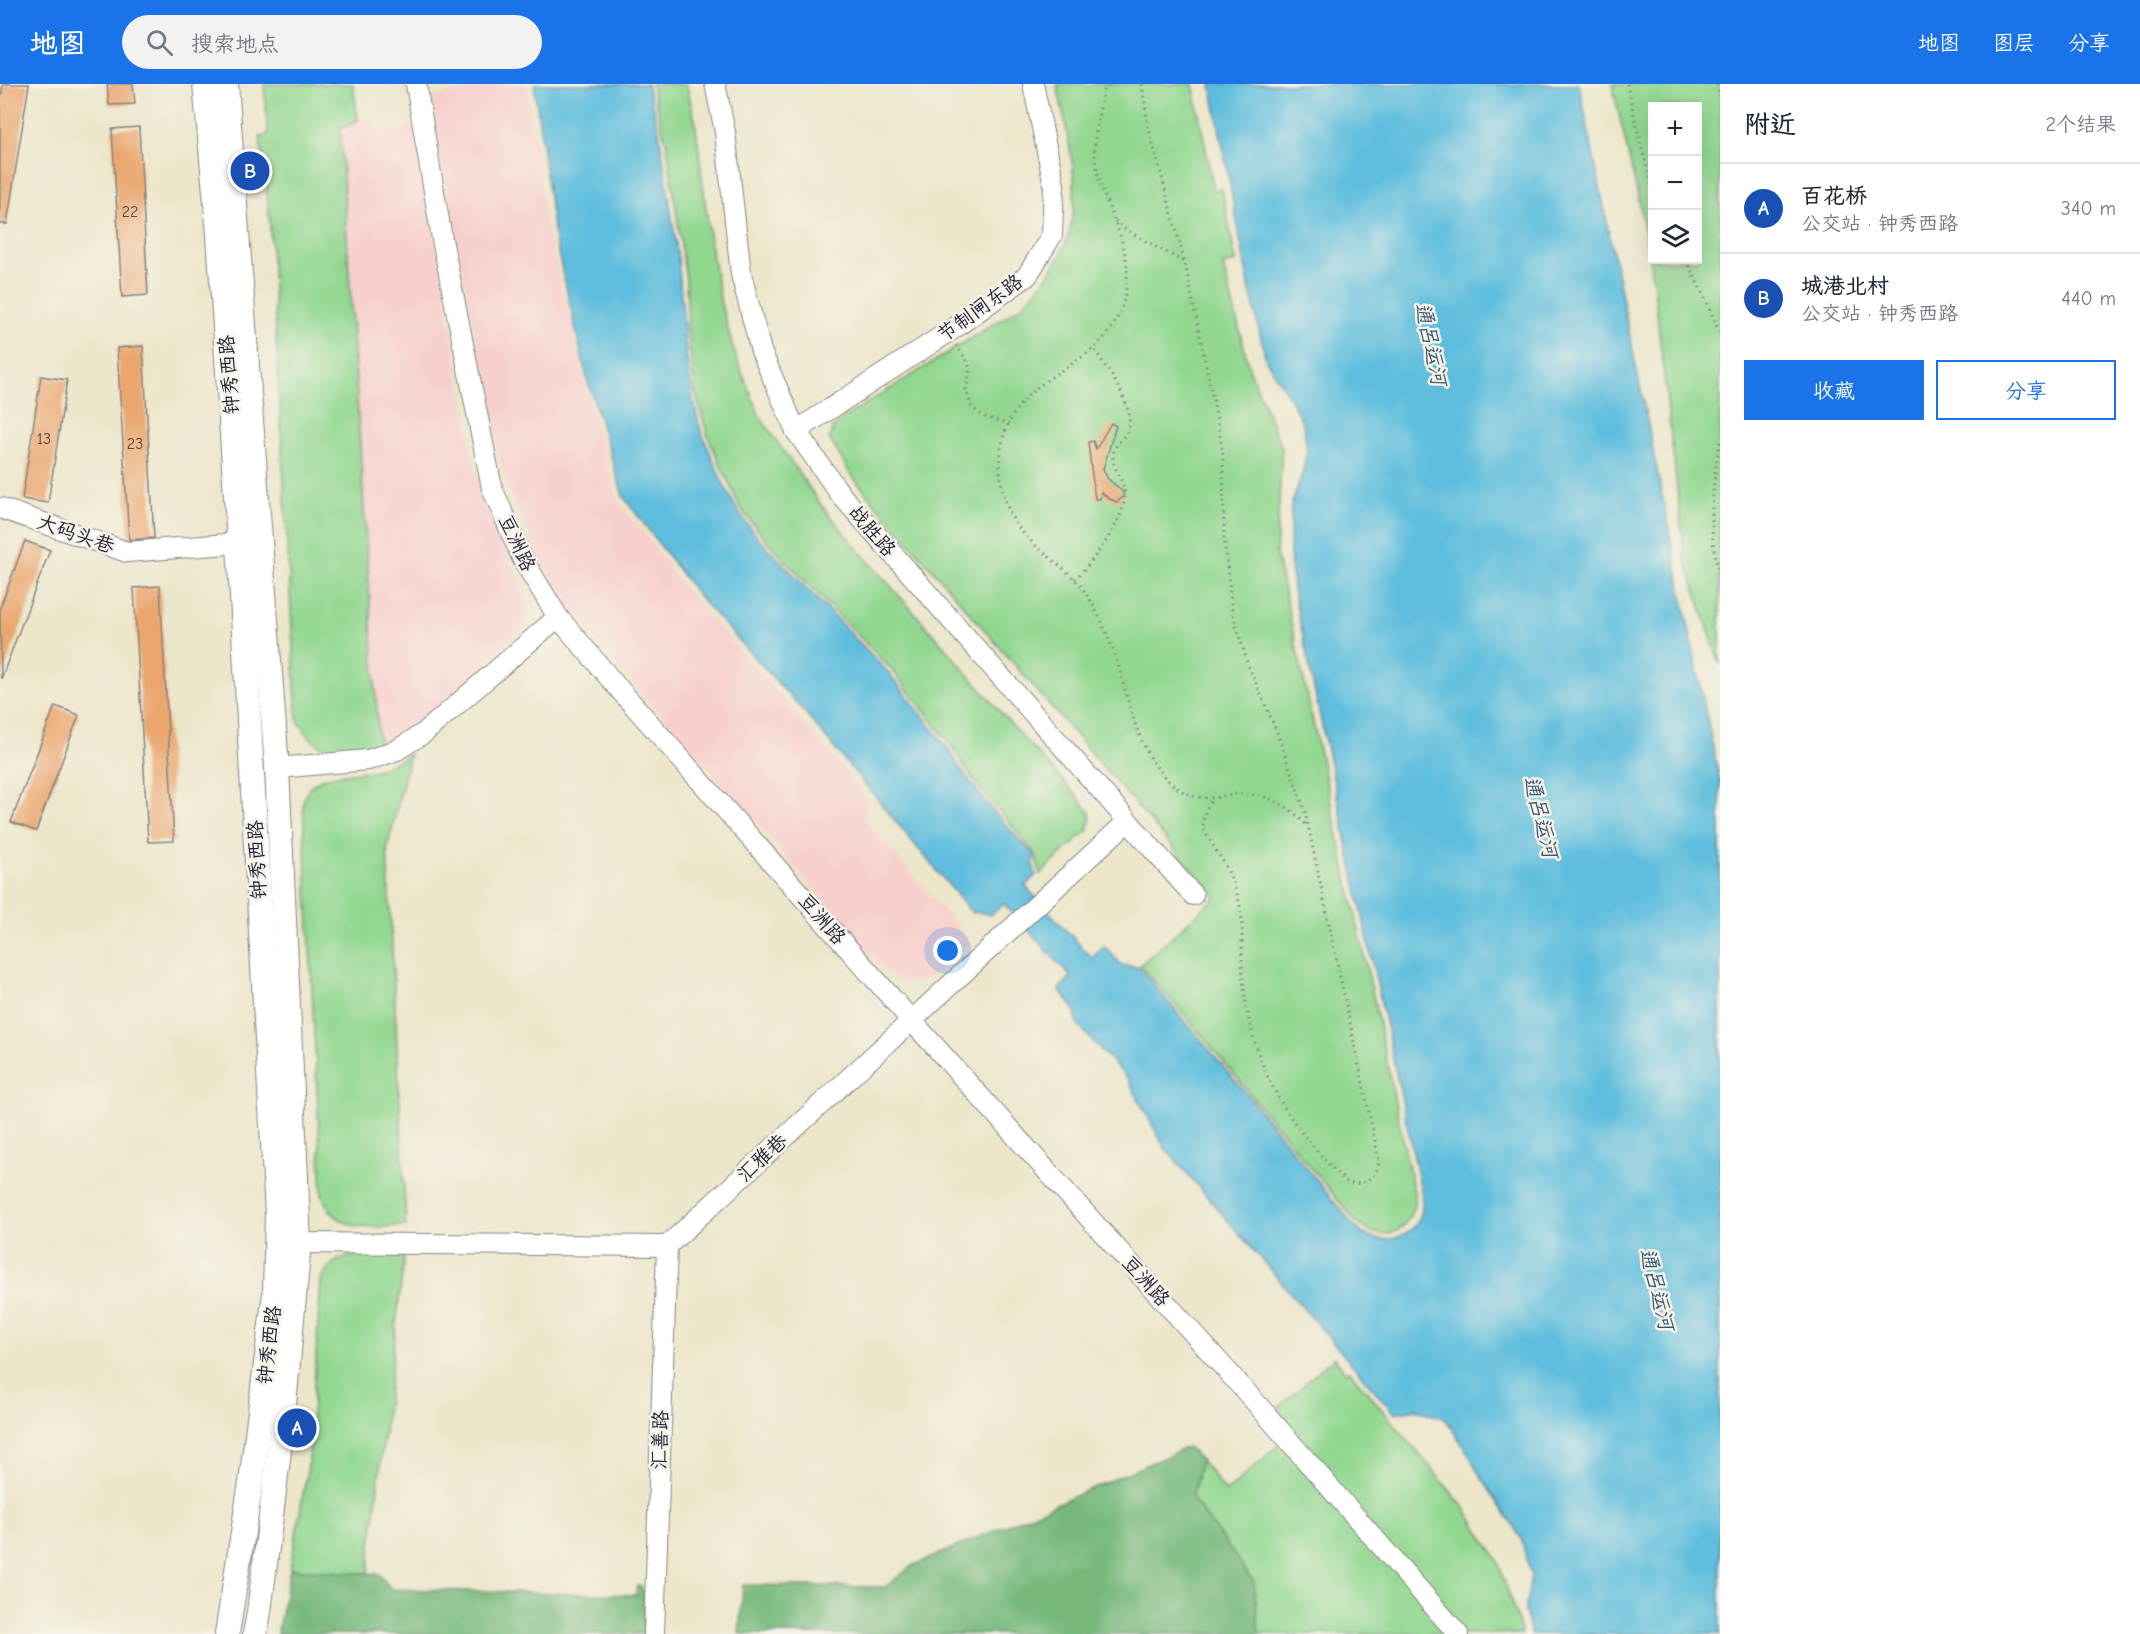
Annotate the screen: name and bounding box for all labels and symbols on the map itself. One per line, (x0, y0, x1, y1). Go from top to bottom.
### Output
pin: B (230, 148, 270, 194)
house number: 22 (122, 203, 138, 221)
street label: 节制闸东路 (933, 269, 1028, 347)
water label: 通吕运河 (1411, 300, 1452, 391)
street label: 钟秀西路 (215, 333, 243, 416)
house number: 13 (37, 430, 51, 448)
house number: 23 (127, 435, 143, 453)
street label: 战胜路 (844, 501, 901, 562)
street label: 大码头巷 (34, 510, 119, 558)
street label: 豆洲路 (494, 511, 541, 576)
water label: 通吕运河 (1519, 773, 1564, 864)
street label: 钟秀西路 (243, 818, 271, 901)
street label: 豆洲路 (794, 889, 851, 950)
your location (933, 936, 962, 965)
street label: 汇雅巷 (732, 1128, 793, 1187)
water label: 通吕运河 (1635, 1245, 1680, 1336)
street label: 豆洲路 (1117, 1251, 1175, 1312)
street label: 钟秀西路 (253, 1303, 285, 1386)
pin: A (278, 1406, 316, 1450)
street label: 汇善路 (647, 1409, 673, 1470)

